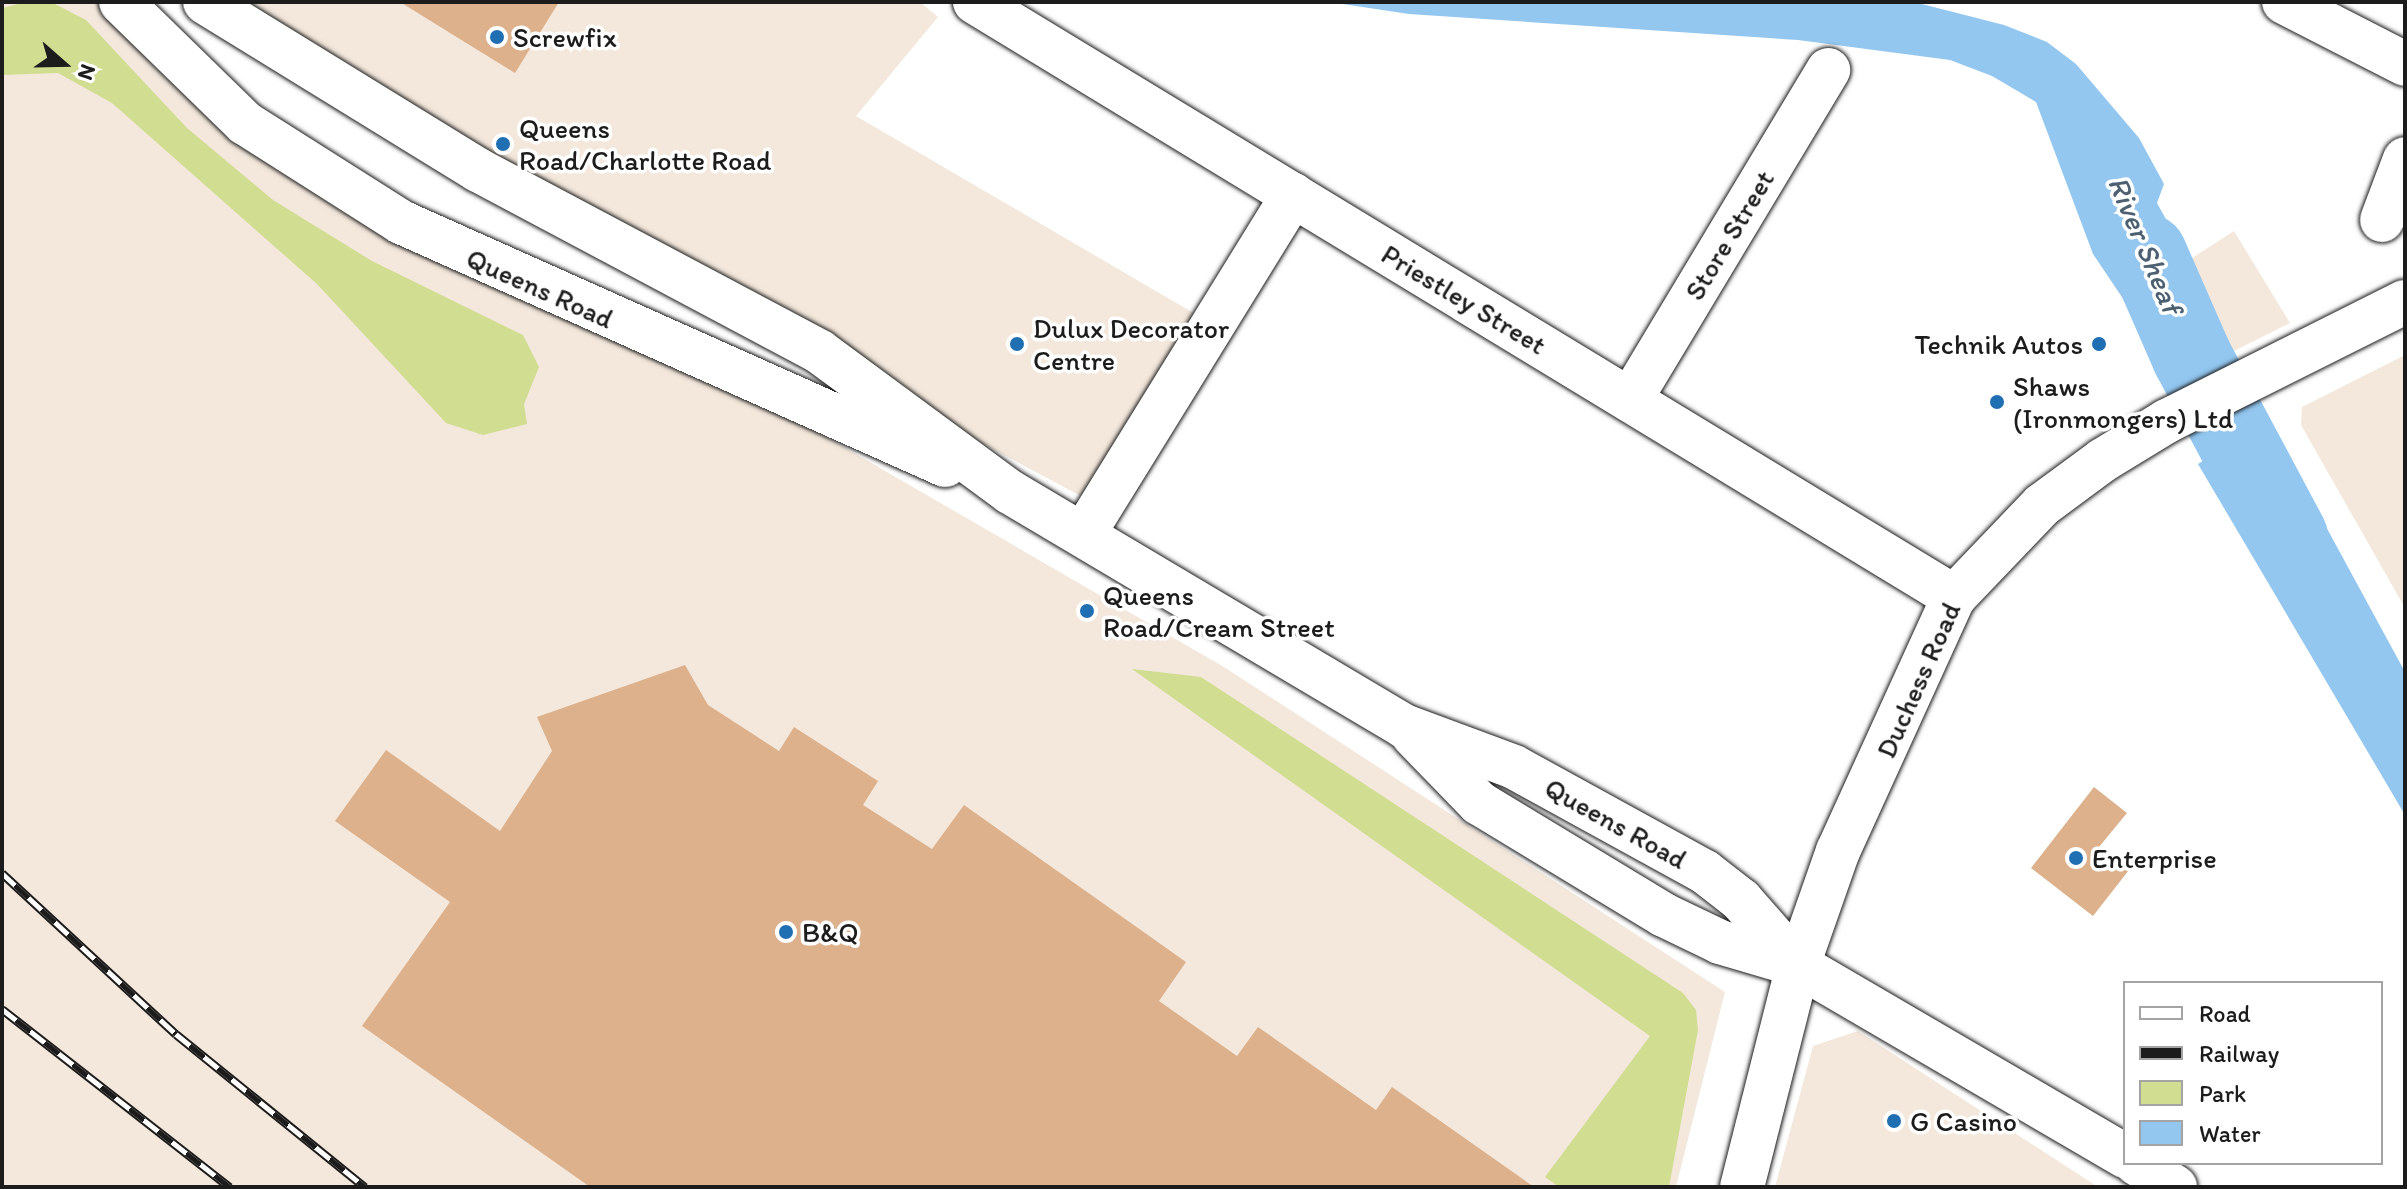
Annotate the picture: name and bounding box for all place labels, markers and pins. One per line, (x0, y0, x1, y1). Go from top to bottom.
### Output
place label: Screwfix (513, 20, 616, 54)
marker: Screwfix (488, 28, 506, 46)
place label: Queens Road/Charlotte Road (519, 111, 772, 177)
marker: Queens Road/Charlotte Road (494, 135, 512, 153)
place label: Dulux Decorator Centre (1033, 311, 1230, 377)
place label: Technik Autos (1915, 327, 2083, 361)
marker: Dulux Decorator Centre (1008, 335, 1026, 353)
marker: Technik Autos (2090, 335, 2108, 353)
place label: Shaws (Ironmongers) Ltd (2013, 369, 2233, 435)
marker: Shaws (Ironmongers) Ltd (1988, 393, 2006, 411)
place label: Queens Road/Cream Street (1103, 578, 1334, 644)
marker: Queens Road/Cream Street (1078, 602, 1096, 620)
place label: Enterprise (2092, 841, 2217, 875)
marker: Enterprise (2067, 849, 2085, 867)
place label: B&Q (802, 915, 858, 949)
marker: B&Q (777, 923, 795, 941)
place label: G Casino (1910, 1104, 2017, 1138)
marker: G Casino (1885, 1112, 1903, 1130)

